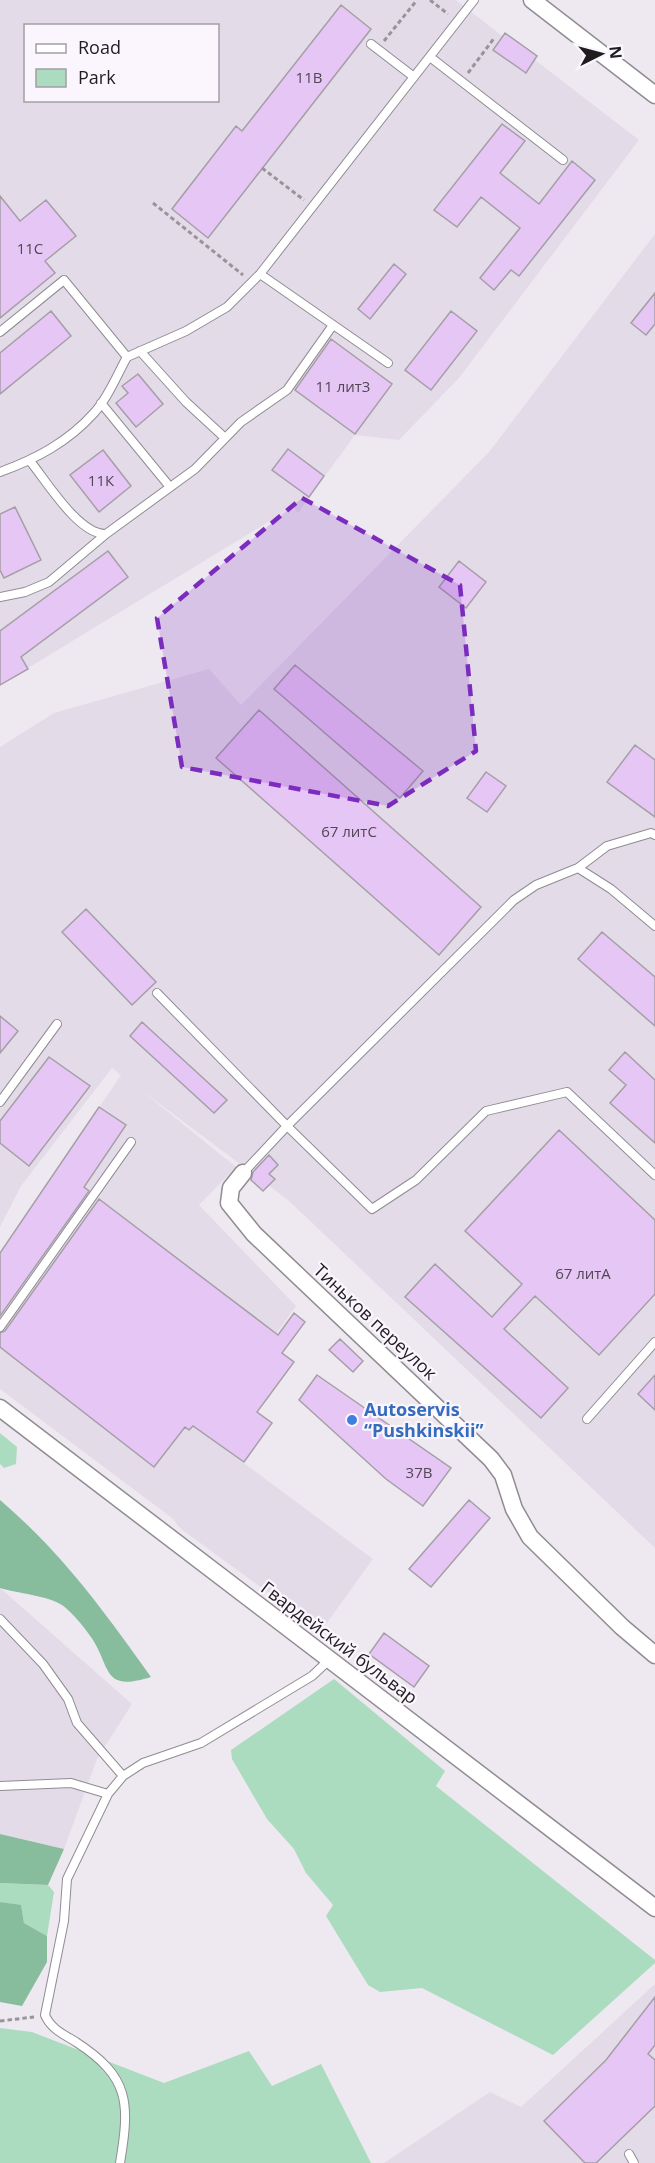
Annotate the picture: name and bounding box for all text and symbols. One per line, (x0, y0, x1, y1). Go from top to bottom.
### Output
legend (24, 24, 219, 102)
north arrow (571, 24, 631, 84)
text: Road (78, 35, 121, 59)
text: N (604, 45, 628, 60)
text: Park (78, 65, 116, 89)
house number: 11В (296, 67, 322, 87)
house number: 11С (17, 238, 43, 258)
house number: 11 лит3 (316, 376, 370, 396)
house number: 11К (88, 470, 115, 490)
house number: 67 литС (321, 821, 377, 841)
street label: Тиньков переулок (309, 1258, 443, 1385)
house number: 67 литА (555, 1263, 611, 1283)
place label: Autoservis “Pushkinskii” (364, 1397, 484, 1442)
marker: Autoservis “Pushkinskii” (345, 1413, 359, 1427)
house number: 37В (406, 1462, 432, 1482)
street label: Гвардейский бульвар (256, 1575, 423, 1709)

